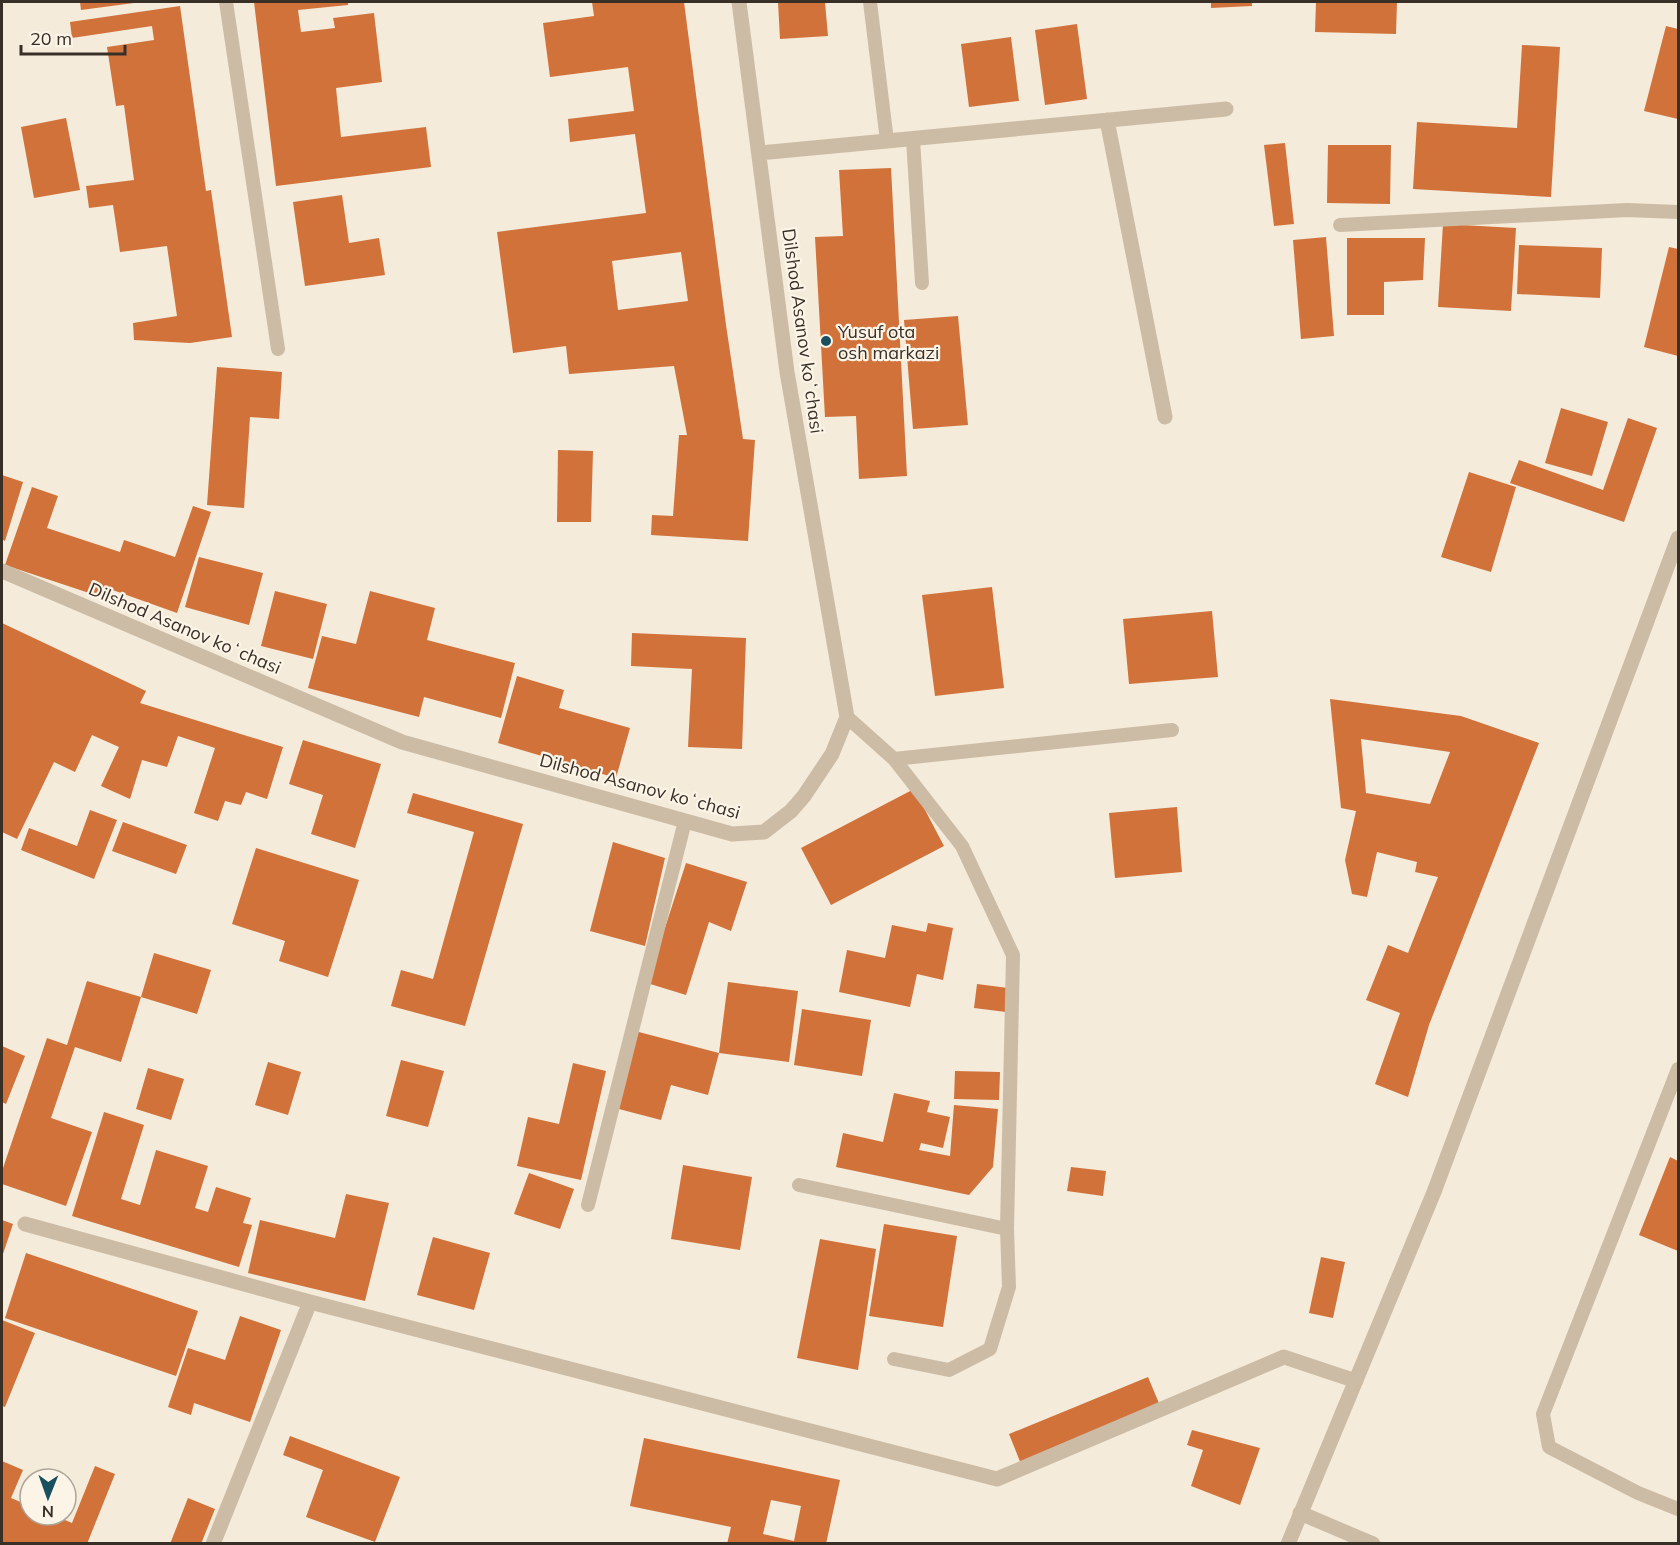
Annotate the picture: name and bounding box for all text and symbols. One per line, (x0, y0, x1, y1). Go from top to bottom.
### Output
scale bar (21, 18, 124, 56)
text: 20 m (30, 27, 72, 50)
street label: Dilshod Asanov koʻchasi (777, 227, 829, 435)
place label: Yusuf ota osh markazi (837, 320, 939, 364)
marker: Yusuf ota osh markazi (819, 334, 833, 348)
street label: Dilshod Asanov koʻchasi (85, 577, 285, 679)
street label: Dilshod Asanov koʻchasi (537, 748, 743, 824)
north arrow (18, 1467, 78, 1527)
text: N (42, 1502, 54, 1522)

